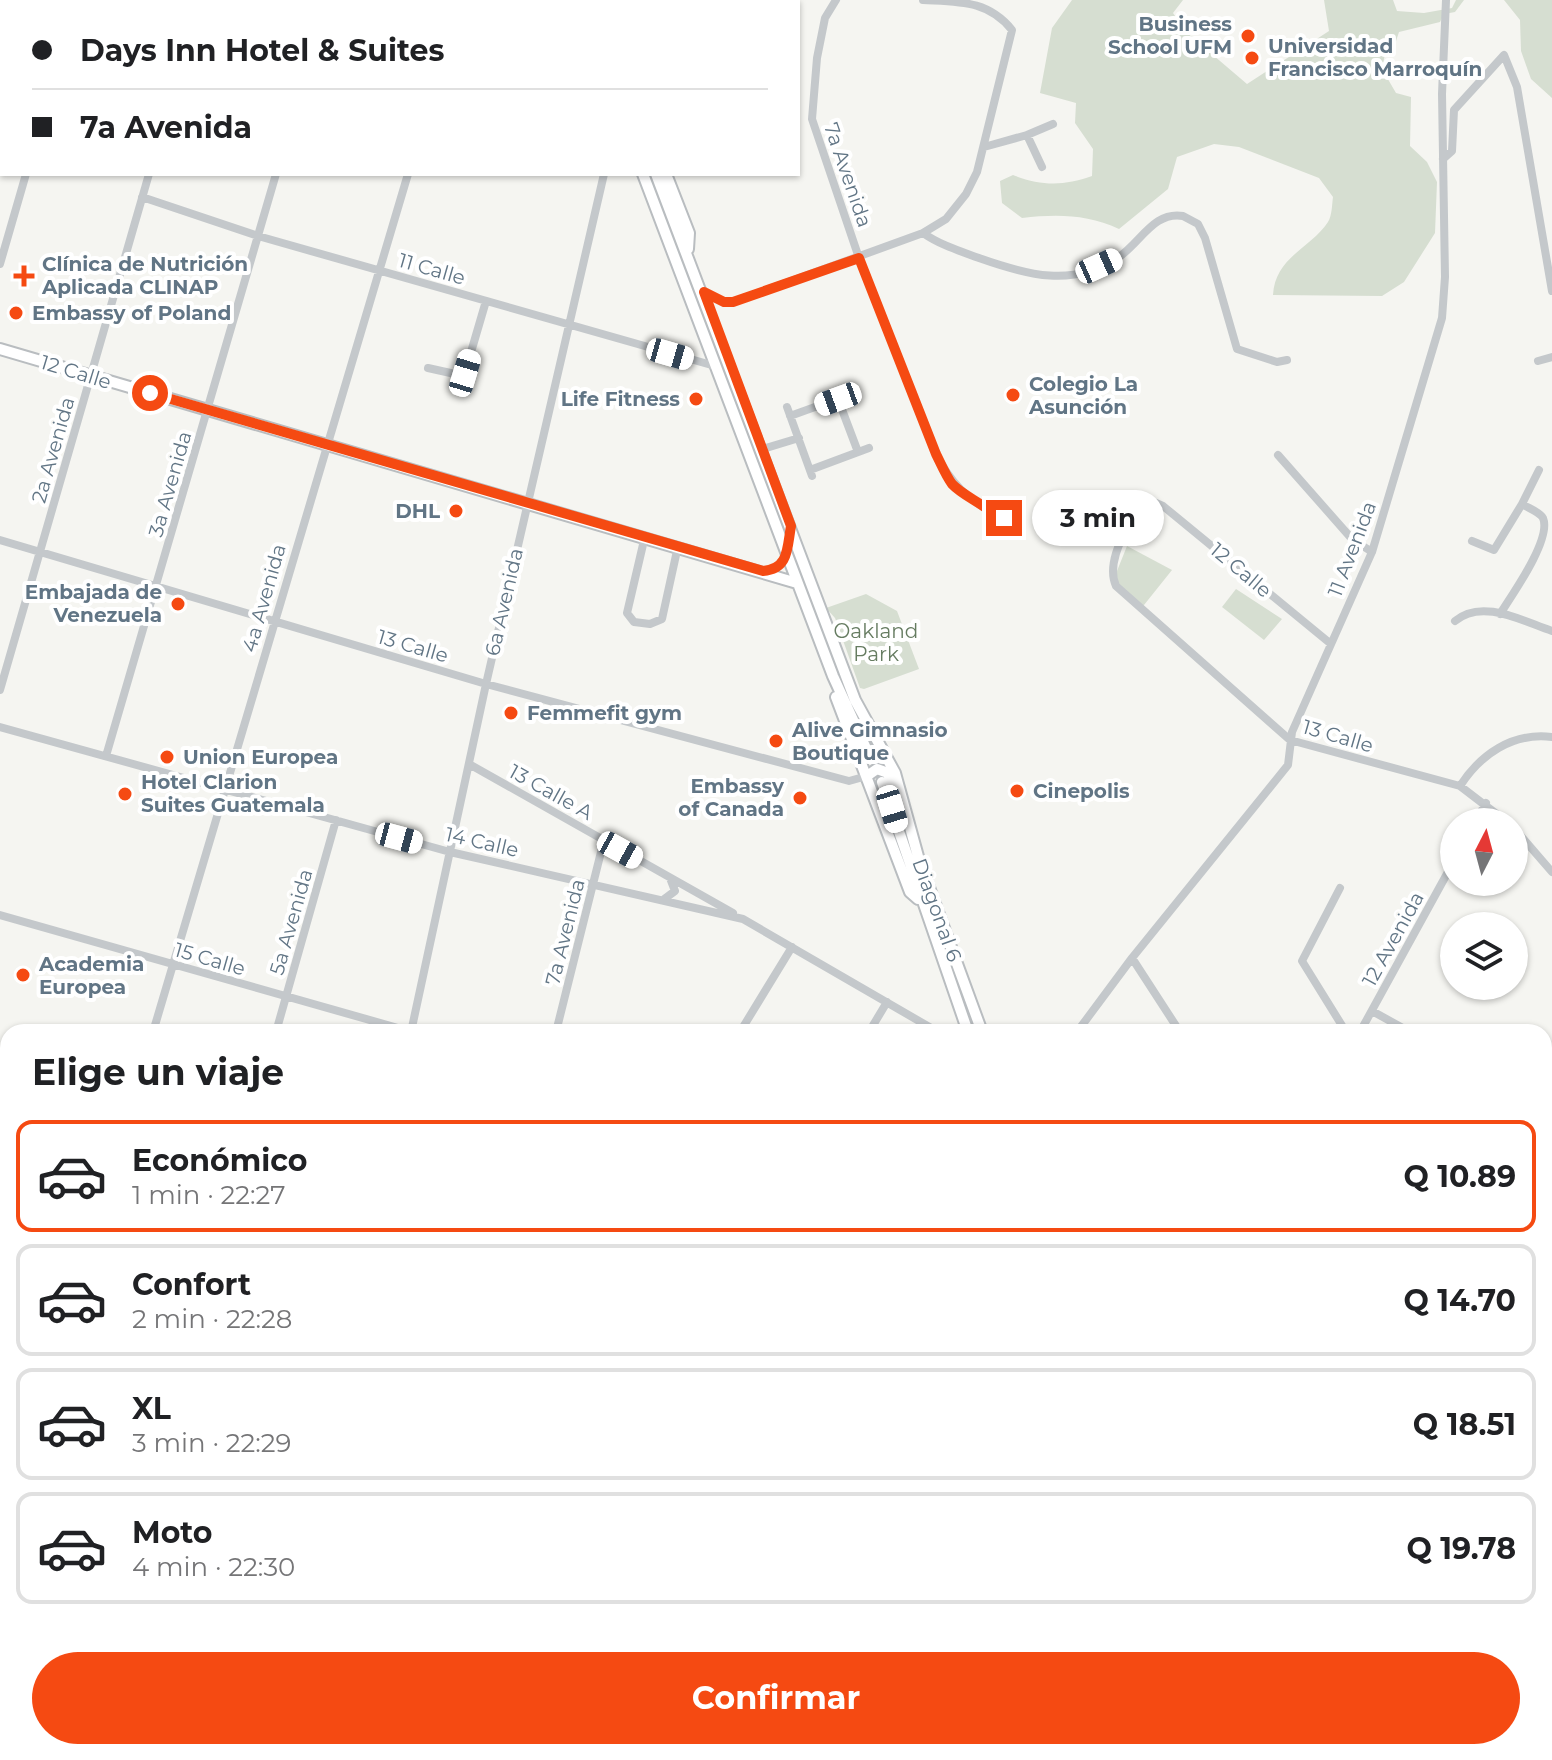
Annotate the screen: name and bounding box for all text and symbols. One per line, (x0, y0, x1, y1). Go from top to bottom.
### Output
place label: Business School UFM (1108, 12, 1232, 59)
marker: Business School UFM (1239, 27, 1257, 45)
text: Days Inn Hotel & Suites (80, 32, 444, 69)
place label: Universidad Francisco Marroquín (1268, 34, 1482, 81)
marker: Universidad Francisco Marroquín (1243, 49, 1261, 67)
text: 7a Avenida (80, 109, 252, 146)
street label: 7a Avenida (819, 120, 877, 230)
car (1072, 245, 1126, 287)
street label: 11 Calle (396, 248, 468, 290)
place label: Clínica de Nutrición Aplicada CLINAP (41, 252, 248, 299)
marker: Clínica de Nutrición Aplicada CLINAP (13, 265, 35, 287)
place label: Embassy of Poland (32, 301, 231, 325)
marker: Embassy of Poland (7, 304, 25, 322)
car (644, 336, 696, 372)
car (447, 347, 483, 399)
street label: 12 Calle (38, 350, 114, 394)
place label: Colegio La Asunción (1028, 372, 1138, 419)
route start (132, 375, 168, 411)
car (811, 380, 865, 418)
marker: Colegio La Asunción (1004, 386, 1022, 404)
place label: Life Fitness (561, 387, 680, 411)
marker: Life Fitness (687, 390, 705, 408)
street label: 2a Avenida (26, 394, 80, 506)
street label: 3a Avenida (143, 428, 197, 540)
callout: 3 min (1032, 490, 1164, 546)
street label: 11 Avenida (1323, 498, 1381, 600)
place label: DHL (395, 499, 440, 523)
route end (986, 500, 1022, 536)
marker: DHL (447, 502, 465, 520)
text: 3 min (1060, 502, 1136, 534)
street label: 12 Calle (1206, 538, 1276, 602)
street label: 4a Avenida (237, 541, 291, 655)
street label: 6a Avenida (480, 546, 528, 658)
place label: Embajada de Venezuela (25, 580, 162, 627)
marker: Embajada de Venezuela (169, 595, 187, 613)
park label: Oakland Park (834, 619, 918, 666)
street label: 13 Calle (375, 624, 451, 668)
place label: Femmefit gym (527, 701, 682, 725)
marker: Femmefit gym (502, 704, 520, 722)
street label: 13 Calle (1300, 714, 1376, 758)
place label: Alive Gimnasio Boutique (791, 718, 948, 765)
marker: Alive Gimnasio Boutique (767, 732, 785, 750)
place label: Union Europea (183, 745, 338, 769)
marker: Union Europea (158, 748, 176, 766)
street label: 13 Calle A (505, 759, 598, 825)
place label: Hotel Clarion Suites Guatemala (141, 770, 325, 817)
place label: Embassy of Canada (678, 774, 785, 821)
place label: Cinepolis (1033, 779, 1130, 803)
marker: Cinepolis (1008, 782, 1026, 800)
car (874, 783, 910, 835)
marker: Hotel Clarion Suites Guatemala (116, 785, 134, 803)
marker: Embassy of Canada (791, 789, 809, 807)
north arrow (1440, 808, 1528, 896)
map controls (1440, 808, 1528, 1000)
car (373, 820, 425, 856)
street label: 14 Calle (443, 822, 521, 862)
car (593, 828, 647, 872)
street label: Diagonal 6 (907, 855, 967, 965)
street label: 5a Avenida (264, 866, 318, 978)
street label: 7a Avenida (540, 876, 590, 988)
street label: 12 Avenida (1357, 887, 1429, 991)
button: layers (1440, 912, 1528, 1000)
street label: 15 Calle (172, 937, 248, 981)
place label: Academia Europea (38, 952, 144, 999)
marker: Academia Europea (14, 966, 32, 984)
text: Elige un viaje (32, 1050, 284, 1094)
icon: car (36, 1140, 108, 1212)
text: Económico (132, 1142, 307, 1179)
text: Q 10.89 (1403, 1158, 1516, 1195)
text: 1 min · 22:27 (132, 1179, 286, 1211)
icon: car (36, 1264, 108, 1336)
text: Confort (132, 1266, 251, 1303)
text: Q 14.70 (1403, 1282, 1516, 1319)
text: 2 min · 22:28 (132, 1303, 292, 1335)
icon: car (36, 1388, 108, 1460)
text: XL (132, 1390, 171, 1427)
text: Q 18.51 (1413, 1406, 1516, 1443)
text: 3 min · 22:29 (132, 1427, 291, 1459)
icon: car (36, 1512, 108, 1584)
text: Moto (132, 1514, 213, 1551)
text: Q 19.78 (1406, 1530, 1516, 1567)
text: 4 min · 22:30 (132, 1551, 295, 1583)
button: Confirmar (32, 1652, 1520, 1744)

